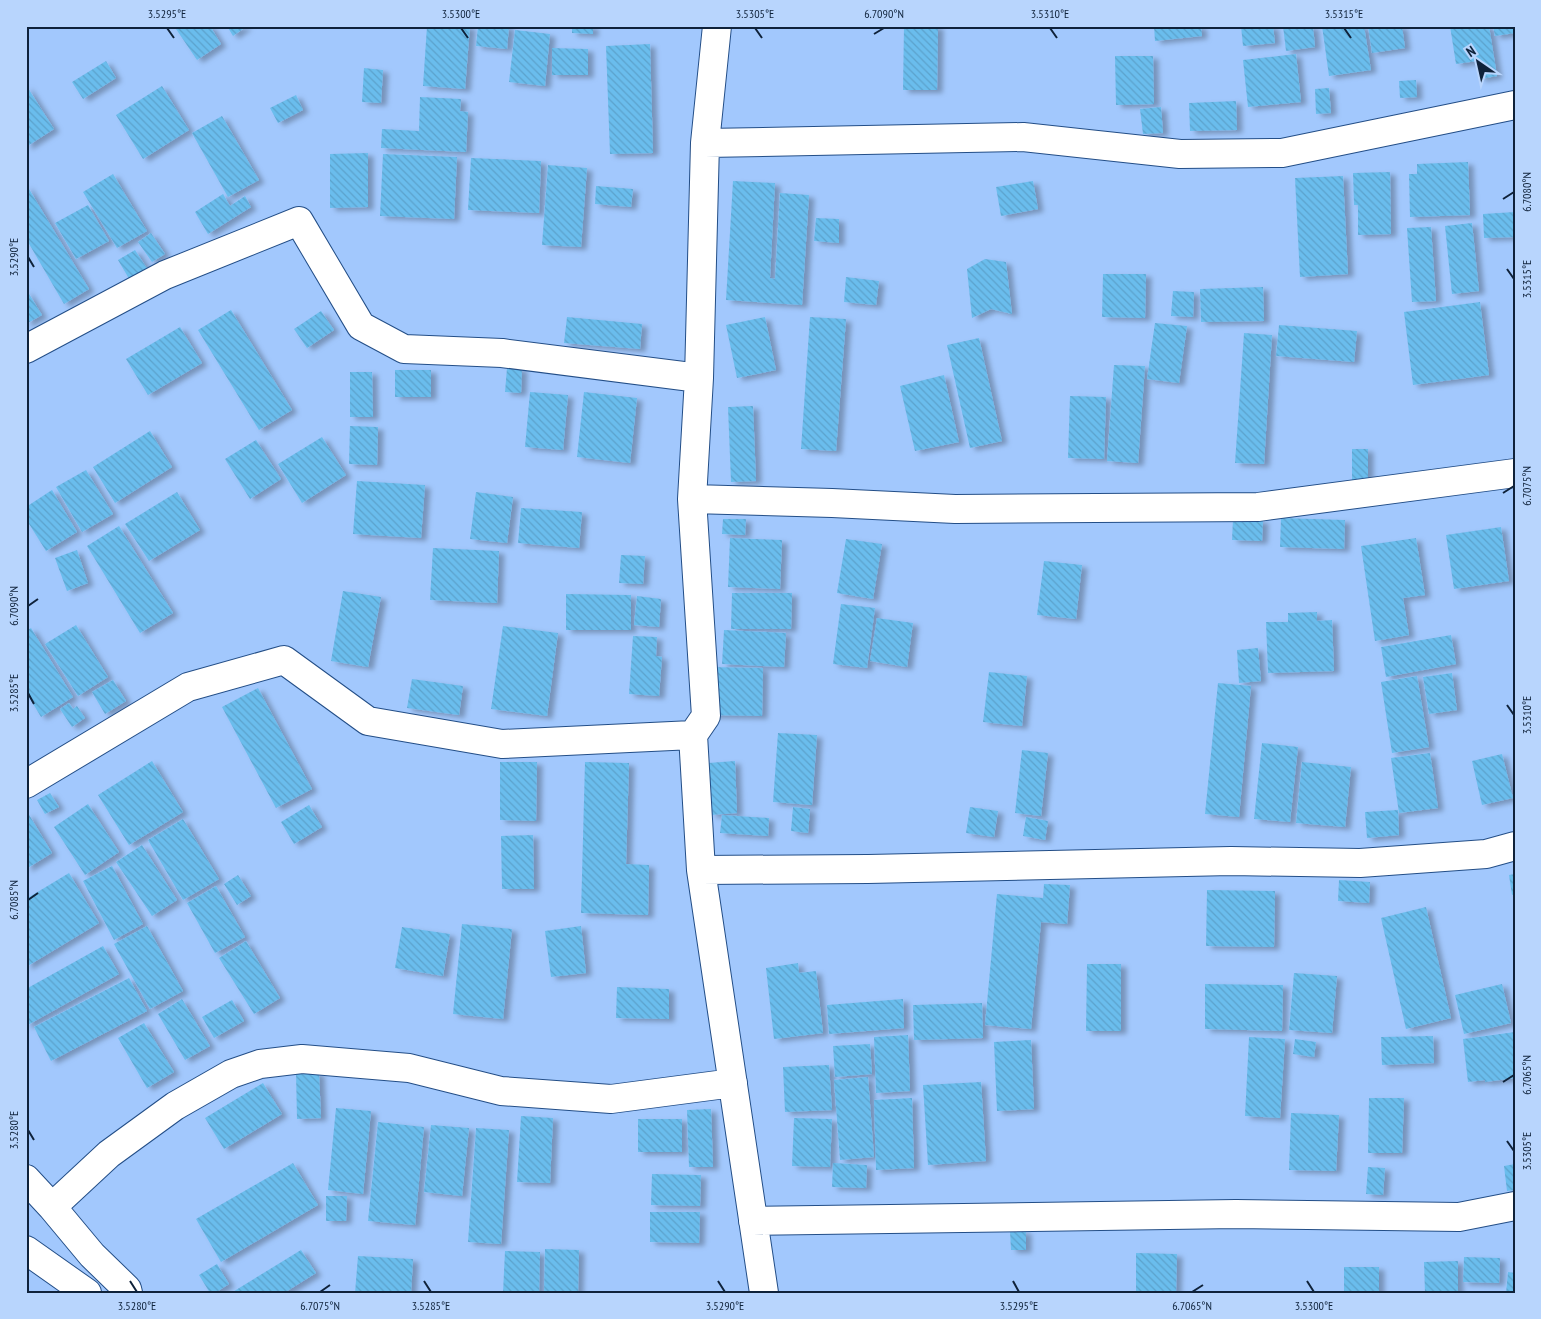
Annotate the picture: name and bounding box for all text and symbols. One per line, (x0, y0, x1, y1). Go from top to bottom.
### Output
text: 3.5295°E (148, 6, 186, 21)
text: 3.5300°E (442, 6, 480, 21)
text: 3.5305°E (736, 6, 774, 21)
text: 6.7090°N (864, 6, 904, 21)
text: 3.5310°E (1031, 6, 1069, 21)
text: 3.5315°E (1325, 6, 1363, 21)
north arrow (1454, 38, 1504, 88)
text: N (1463, 42, 1479, 61)
text: 6.7080°N (1519, 172, 1534, 212)
text: 3.5290°E (6, 238, 21, 276)
text: 3.5315°E (1519, 260, 1534, 298)
text: 6.7075°N (1519, 466, 1534, 506)
text: 6.7090°N (6, 586, 21, 626)
text: 3.5285°E (6, 674, 21, 712)
text: 3.5310°E (1519, 696, 1534, 734)
text: 6.7085°N (6, 880, 21, 920)
text: 6.7065°N (1519, 1055, 1534, 1095)
text: 3.5280°E (6, 1111, 21, 1149)
text: 3.5305°E (1519, 1132, 1534, 1170)
text: 3.5280°E (118, 1298, 156, 1313)
text: 6.7075°N (300, 1298, 340, 1313)
text: 3.5285°E (412, 1298, 450, 1313)
text: 3.5290°E (706, 1298, 744, 1313)
text: 3.5295°E (1000, 1298, 1038, 1313)
text: 6.7065°N (1172, 1298, 1212, 1313)
text: 3.5300°E (1295, 1298, 1333, 1313)

